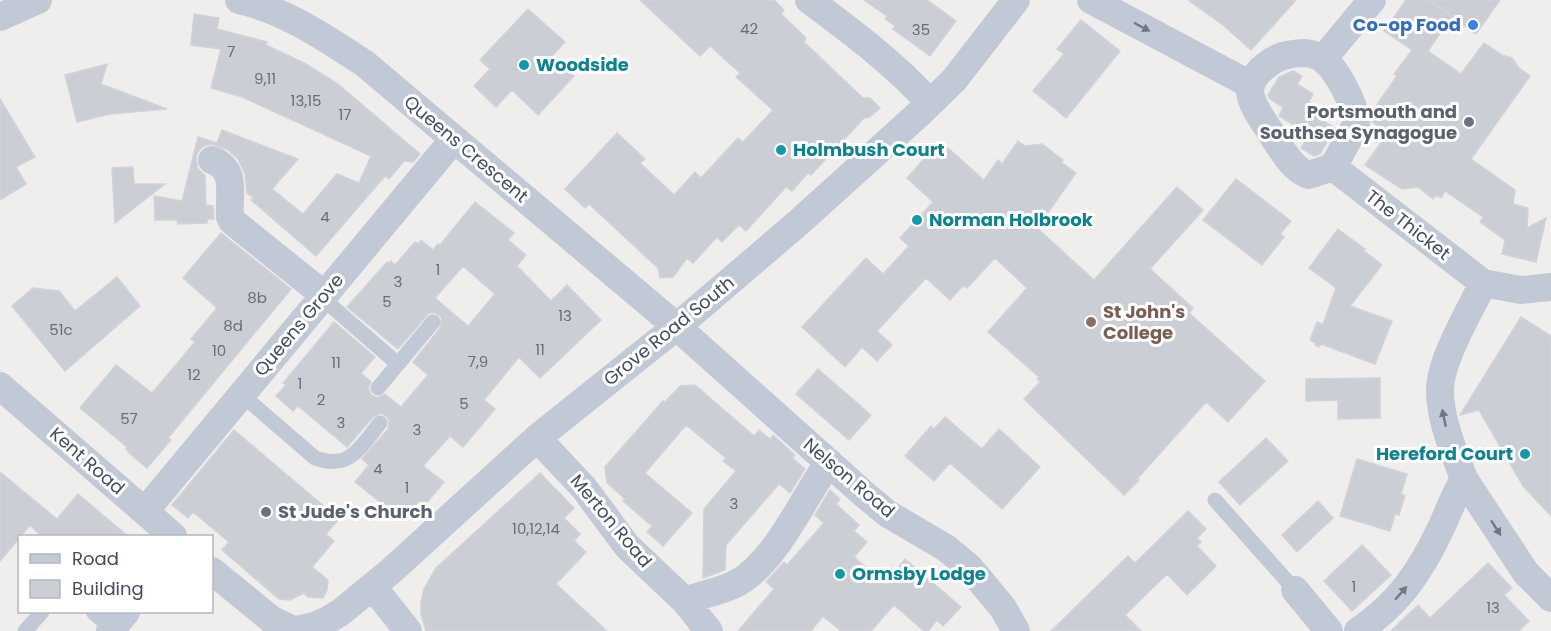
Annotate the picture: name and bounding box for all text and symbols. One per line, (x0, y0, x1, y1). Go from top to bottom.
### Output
place label: Co-op Food (1353, 12, 1461, 37)
house number: 42 (740, 18, 758, 39)
marker: Co-op Food (1466, 18, 1480, 32)
house number: 35 (912, 19, 930, 40)
one-way arrow (1134, 22, 1151, 32)
house number: 7 (227, 41, 235, 62)
place label: Woodside (536, 52, 629, 77)
marker: Woodside (517, 58, 531, 72)
house number: 9,11 (254, 68, 276, 89)
street label: Queens Crescent (399, 89, 534, 208)
house number: 13,15 (291, 90, 321, 111)
place label: Portsmouth and Southsea Synagogue (1260, 99, 1457, 145)
house number: 17 (339, 104, 352, 125)
marker: Portsmouth and Southsea Synagogue (1462, 115, 1476, 129)
place label: Holmbush Court (793, 137, 945, 162)
marker: Holmbush Court (774, 143, 788, 157)
street label: The Thicket (1361, 184, 1456, 265)
house number: 4 (320, 206, 330, 227)
place label: Norman Holbrook (929, 207, 1094, 232)
marker: Norman Holbrook (910, 213, 924, 227)
house number: 1 (436, 259, 440, 280)
street label: Queens Grove (248, 268, 349, 381)
street label: Grove Road South (598, 270, 739, 391)
house number: 3 (394, 271, 402, 292)
house number: 8b (247, 287, 267, 308)
house number: 5 (382, 291, 392, 312)
place label: St John's College (1103, 299, 1185, 345)
house number: 13 (558, 305, 572, 326)
house number: 8d (223, 315, 243, 336)
marker: St John's College (1084, 315, 1098, 329)
house number: 51c (49, 319, 73, 340)
house number: 11 (535, 339, 545, 360)
house number: 10 (212, 340, 226, 361)
house number: 7,9 (468, 351, 488, 372)
house number: 11 (331, 352, 341, 373)
house number: 12 (187, 364, 201, 385)
house number: 1 (298, 373, 302, 394)
house number: 2 (317, 389, 325, 410)
house number: 5 (459, 393, 469, 414)
house number: 57 (120, 408, 138, 429)
one-way arrow (1439, 408, 1448, 427)
house number: 3 (337, 412, 345, 433)
house number: 3 (413, 419, 421, 440)
street label: Kent Road (45, 421, 130, 500)
street label: Nelson Road (798, 432, 900, 523)
place label: Hereford Court (1376, 441, 1513, 466)
marker: Hereford Court (1518, 447, 1532, 461)
house number: 4 (373, 458, 383, 479)
street label: Merton Road (565, 469, 658, 573)
house number: 1 (405, 477, 409, 498)
house number: 3 (730, 493, 738, 514)
place label: St Jude's Church (278, 499, 433, 524)
marker: St Jude's Church (259, 505, 273, 519)
house number: 10,12,14 (512, 518, 560, 539)
one-way arrow (1490, 520, 1501, 536)
legend (18, 535, 213, 613)
text: Road (72, 546, 119, 571)
place label: Ormsby Lodge (852, 561, 986, 586)
marker: Ormsby Lodge (833, 567, 847, 581)
text: Building (72, 576, 144, 601)
house number: 1 (1352, 576, 1356, 597)
one-way arrow (1395, 585, 1408, 601)
house number: 13 (1486, 597, 1500, 618)

